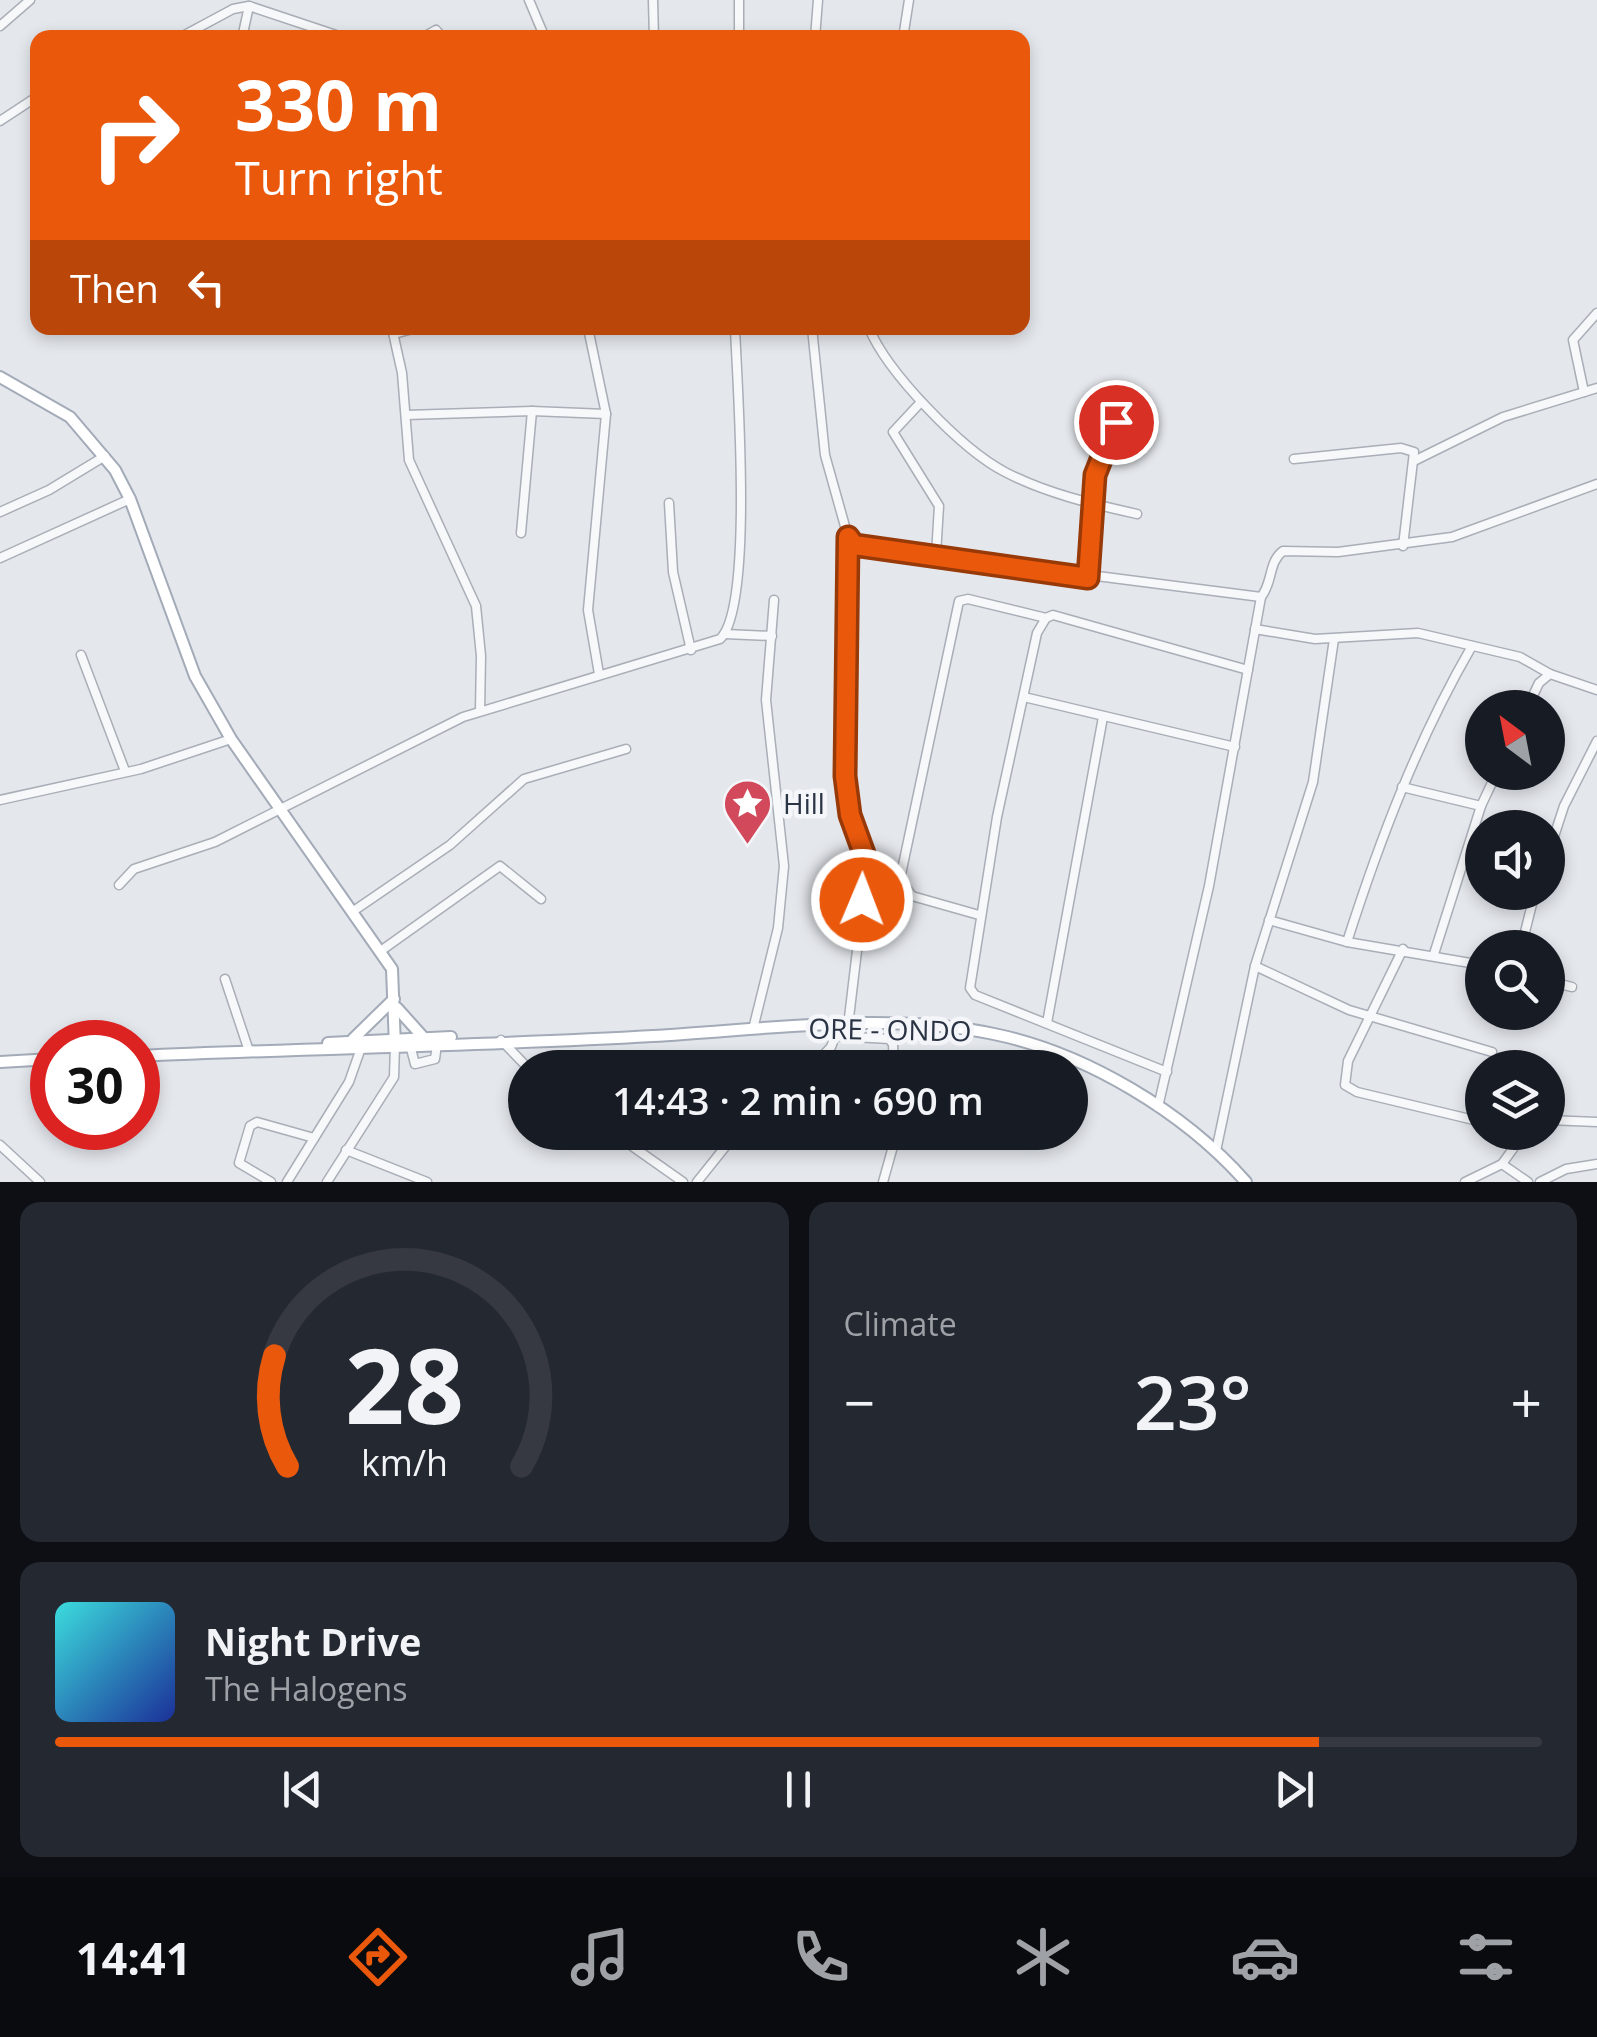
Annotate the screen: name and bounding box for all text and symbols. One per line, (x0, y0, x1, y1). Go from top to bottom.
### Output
text: 330 m (235, 56, 442, 152)
icon: right (70, 70, 200, 200)
text: Turn right (235, 147, 443, 208)
icon: left (179, 260, 234, 315)
text: Then (70, 262, 159, 314)
pin (1074, 380, 1159, 465)
icon: arrive (1089, 395, 1144, 450)
north arrow (1465, 690, 1565, 790)
map controls (1465, 690, 1565, 1150)
place icon: Hill (722, 778, 774, 846)
place label: Hill (783, 784, 825, 822)
button: sound (1465, 810, 1565, 910)
position arrow (810, 848, 914, 952)
button: search (1465, 930, 1565, 1030)
street label: ORE - ONDO (808, 1009, 972, 1049)
speed limit sign: 30 (30, 1020, 160, 1150)
button: layers (1465, 1050, 1565, 1150)
text: 14:43 · 2 min · 690 m (612, 1074, 984, 1126)
text: Climate (844, 1302, 957, 1345)
text: 28 (345, 1313, 464, 1454)
text: 23° (1134, 1350, 1252, 1452)
text: − (844, 1364, 875, 1439)
text: + (1511, 1364, 1542, 1439)
text: km/h (361, 1438, 448, 1486)
text: Night Drive (205, 1615, 421, 1667)
text: The Halogens (205, 1667, 407, 1710)
icon: previous (275, 1762, 330, 1817)
icon: pause (771, 1762, 826, 1817)
icon: next (1267, 1762, 1322, 1817)
icon: directions (343, 1922, 413, 1992)
icon: music (565, 1922, 635, 1992)
icon: phone (786, 1922, 856, 1992)
icon: climate (1008, 1922, 1078, 1992)
icon: car (1230, 1922, 1300, 1992)
icon: filters (1451, 1922, 1521, 1992)
text: 14:41 (76, 1927, 192, 1988)

